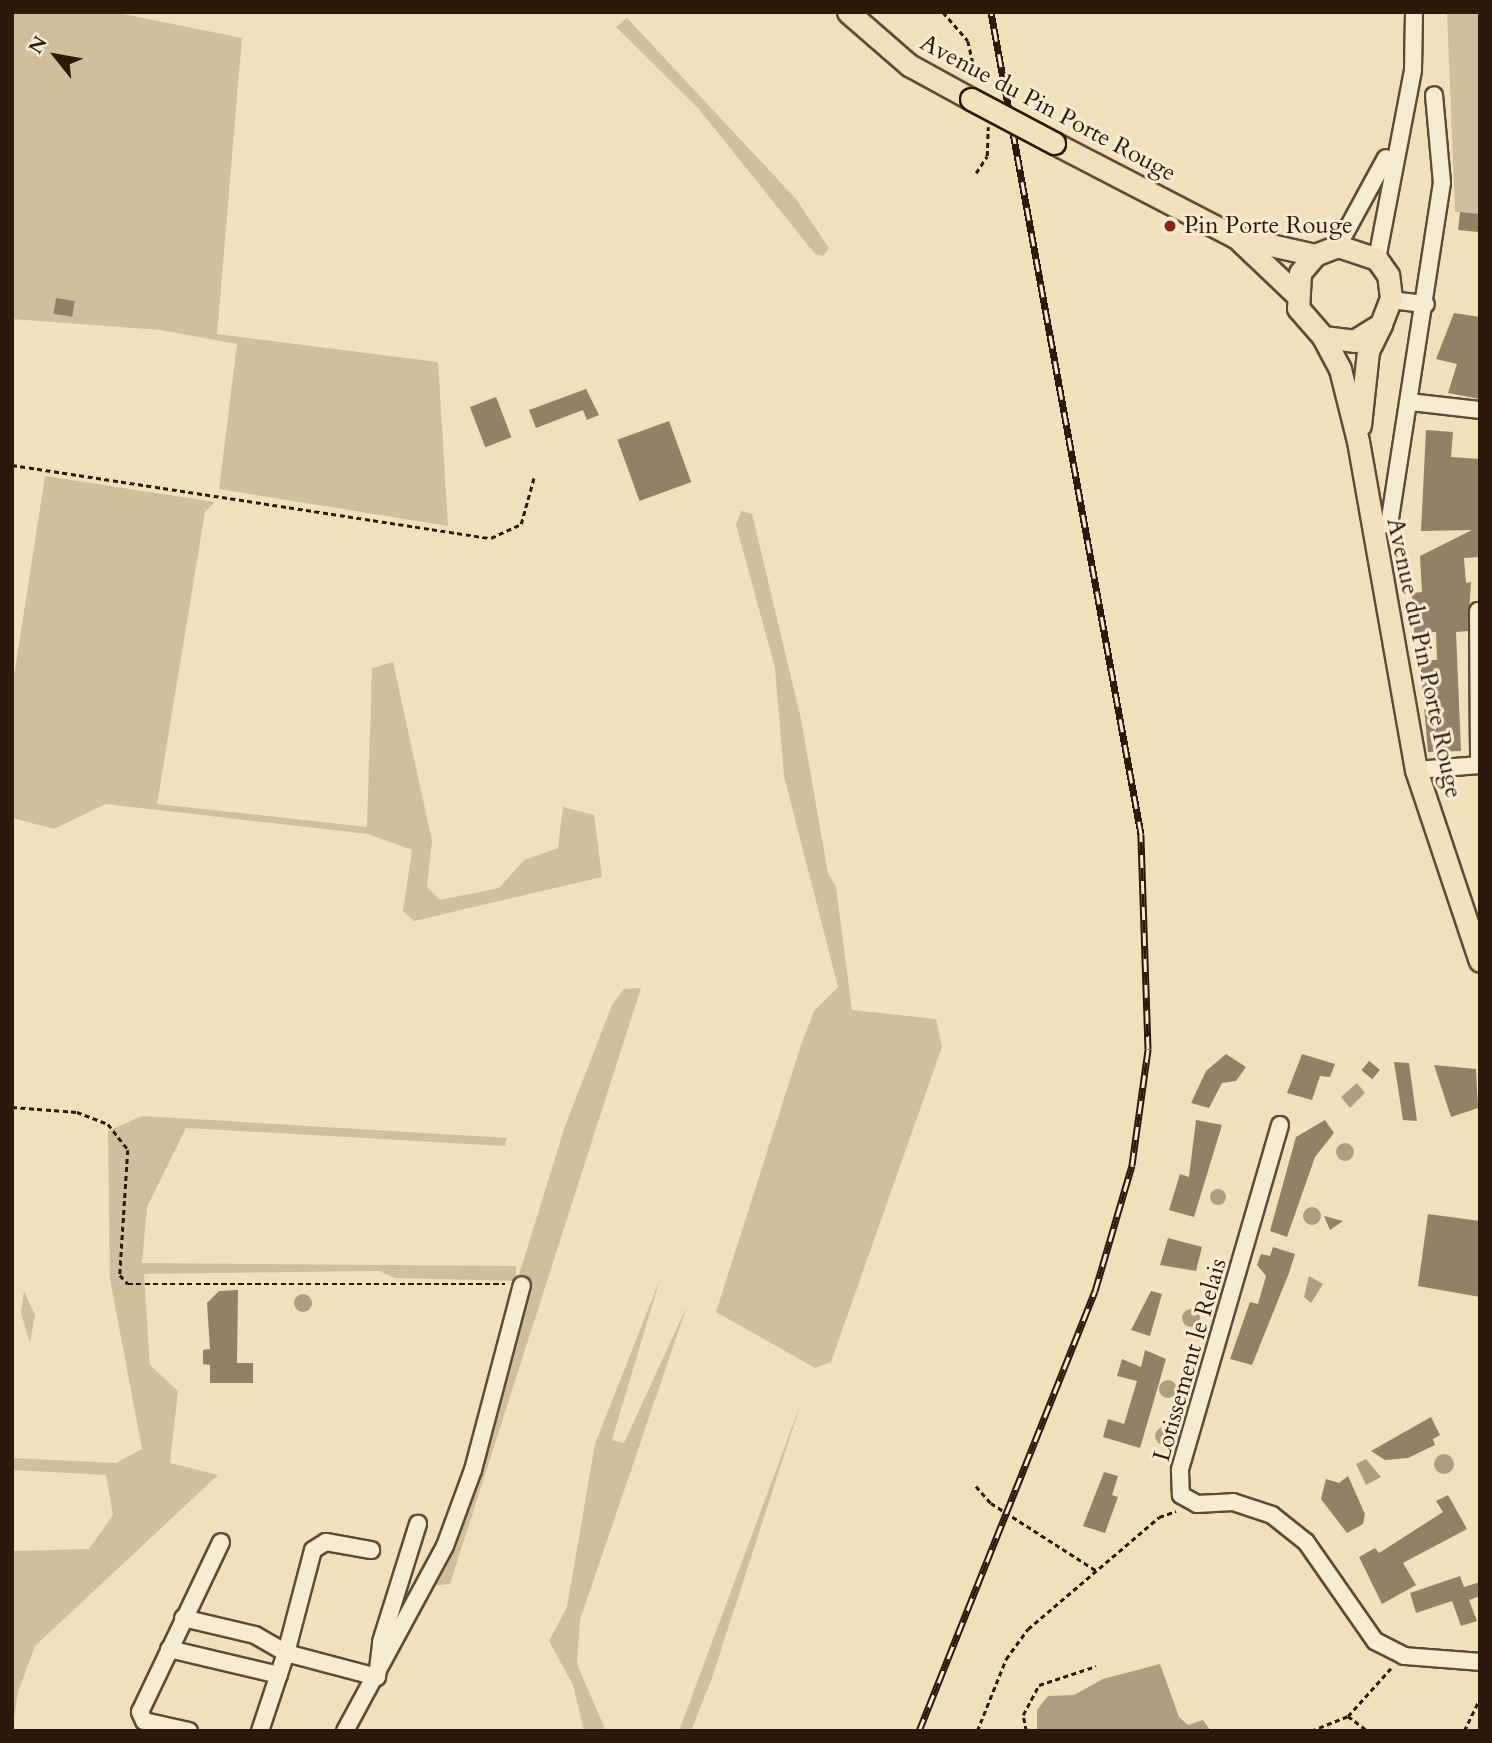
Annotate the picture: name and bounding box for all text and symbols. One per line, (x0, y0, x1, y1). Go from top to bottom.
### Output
north arrow (21, 21, 91, 91)
street label: Avenue du Pin Porte Rouge (915, 28, 1181, 188)
text: N (23, 31, 53, 59)
place label: Pin Porte Rouge (1184, 212, 1353, 240)
marker: Pin Porte Rouge (1162, 218, 1178, 234)
street label: Avenue du Pin Porte Rouge (1380, 515, 1468, 801)
street label: Lotissement le Relais (1147, 1255, 1233, 1465)

